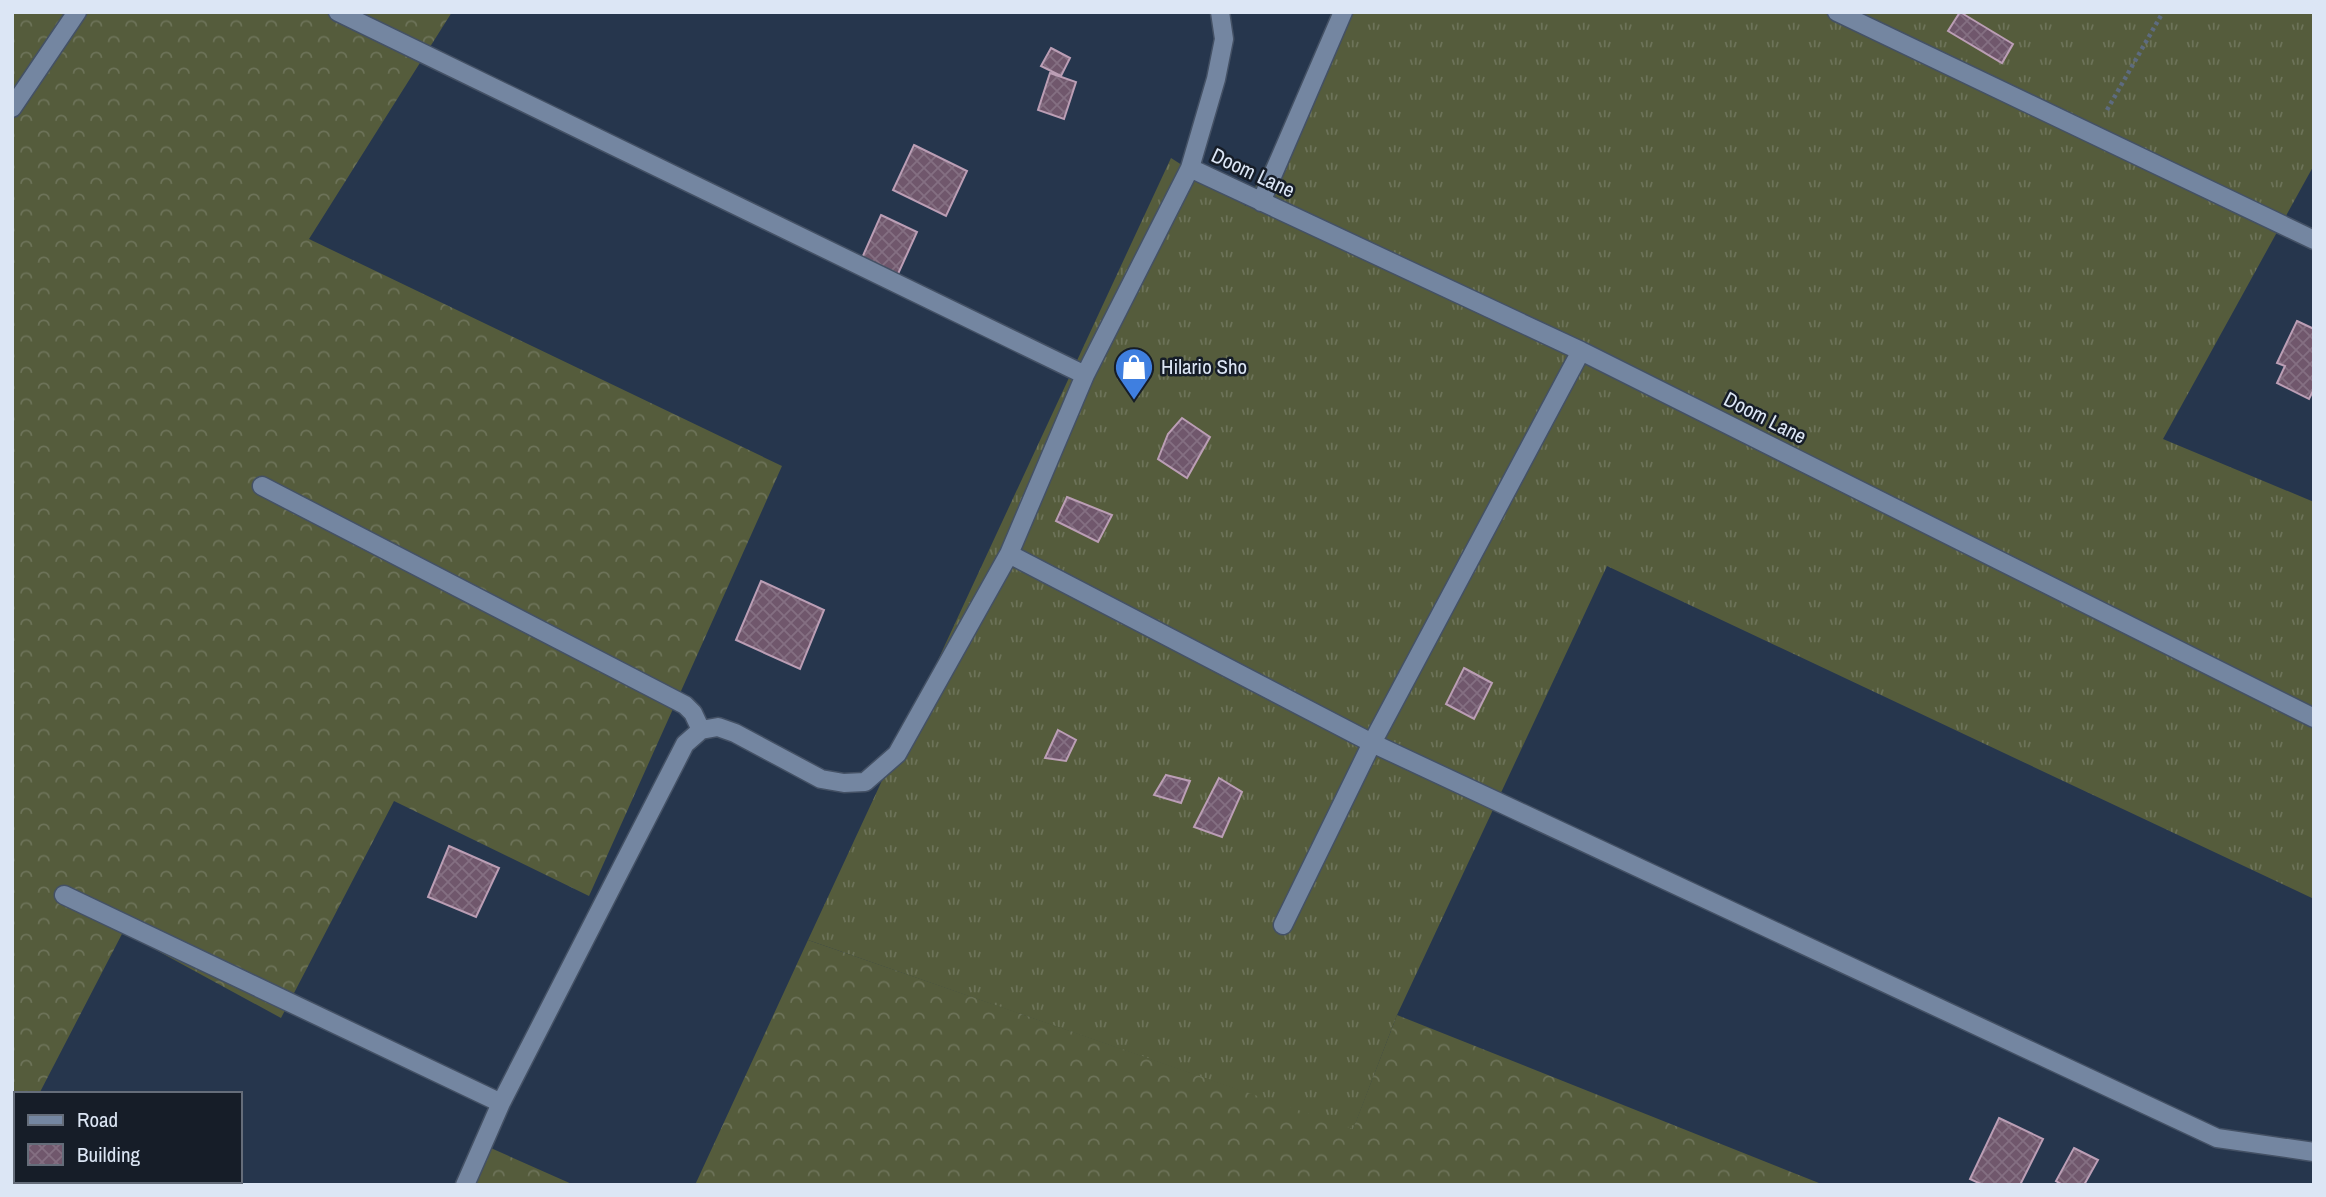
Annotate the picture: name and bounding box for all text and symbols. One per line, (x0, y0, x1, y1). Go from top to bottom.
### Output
street label: Doom Lane (1207, 141, 1300, 205)
shop icon: Hilario Sho (1113, 346, 1155, 401)
place label: Hilario Sho (1161, 352, 1247, 381)
street label: Doom Lane (1719, 384, 1811, 451)
legend (14, 1092, 242, 1183)
text: Road (77, 1105, 118, 1134)
text: Building (77, 1140, 141, 1169)

